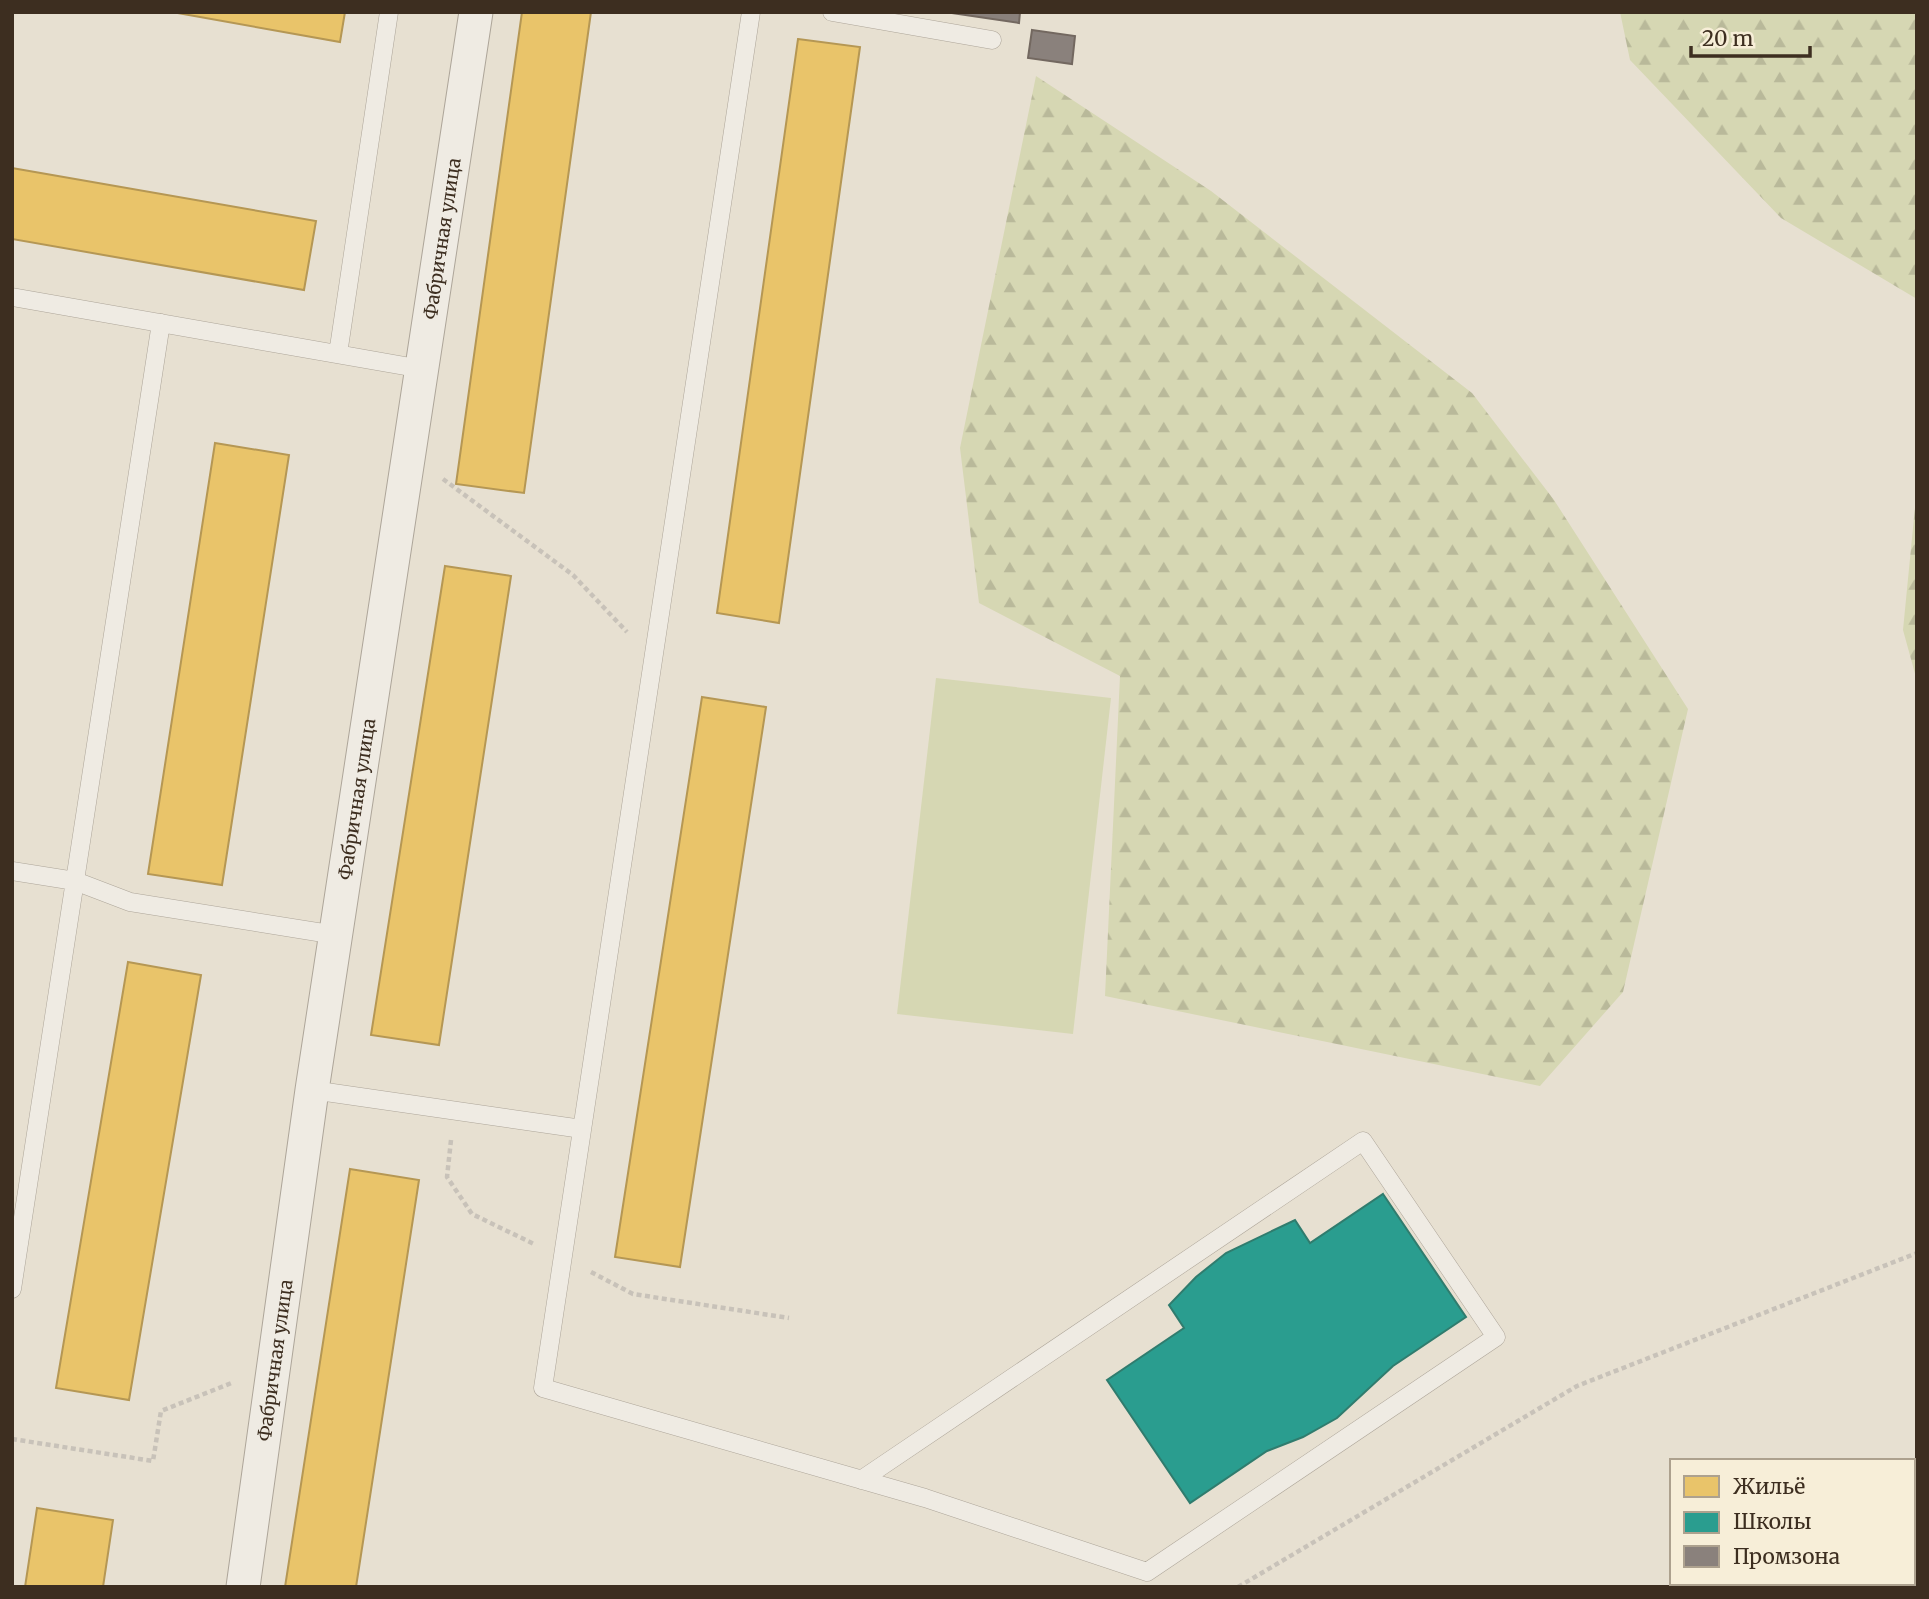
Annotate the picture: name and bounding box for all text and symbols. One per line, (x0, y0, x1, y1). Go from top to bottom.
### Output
scale bar (1691, 14, 1810, 58)
text: 20 m (1702, 25, 1754, 52)
street label: Фабричная улица (418, 156, 465, 321)
street label: Фабричная улица (333, 716, 380, 882)
street label: Фабричная улица (252, 1277, 297, 1443)
legend (1670, 1459, 1915, 1585)
text: Жильё (1733, 1473, 1805, 1500)
text: Школы (1733, 1508, 1811, 1535)
text: Промзона (1733, 1543, 1840, 1570)

